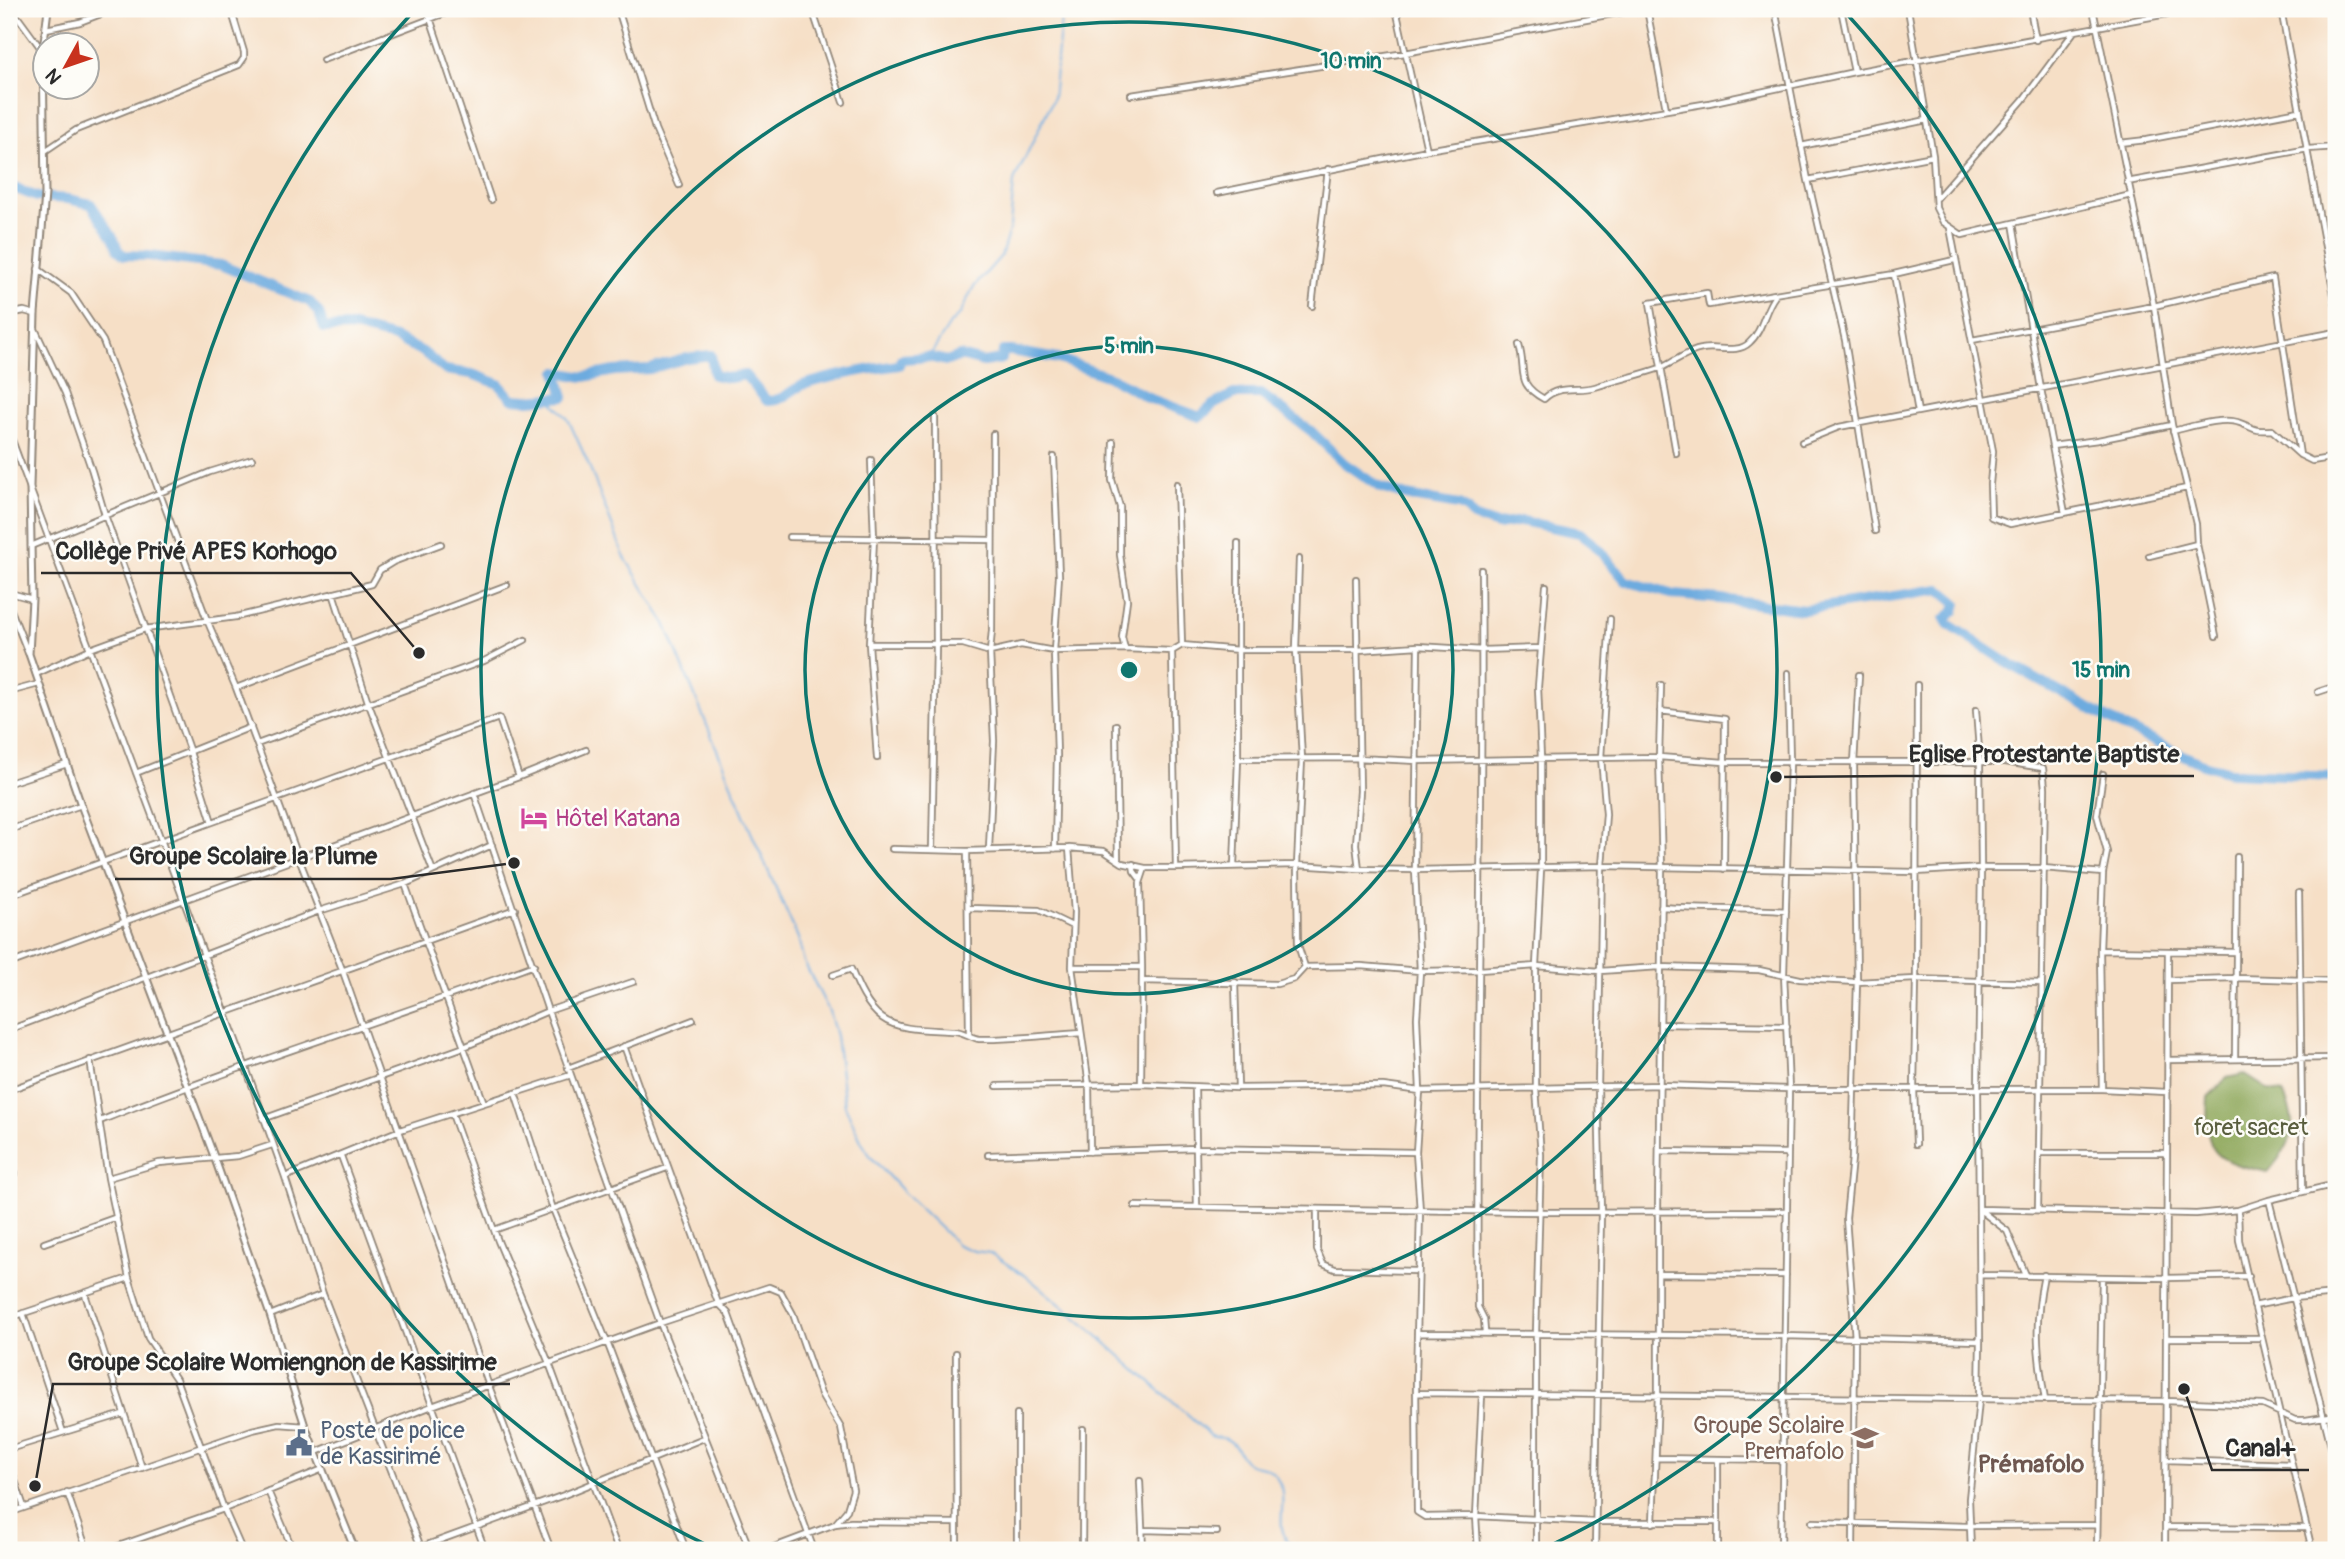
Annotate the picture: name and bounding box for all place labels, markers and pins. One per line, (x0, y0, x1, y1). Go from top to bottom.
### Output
callout: Collège Privé APES Korhogo (41, 528, 351, 573)
centre of rings (1117, 658, 1141, 682)
callout: Eglise Protestante Baptiste (1895, 731, 2194, 776)
hotel icon: Hôtel Katana (519, 803, 549, 833)
place label: Hôtel Katana (555, 804, 680, 833)
callout: Groupe Scolaire la Plume (115, 834, 391, 879)
callout: Groupe Scolaire Womiengnon de Kassirime (53, 1339, 510, 1384)
place label: Groupe Scolaire Premafolo (1693, 1411, 1845, 1466)
place label: Poste de police de Kassirimé (320, 1416, 465, 1471)
school or university icon: Groupe Scolaire Premafolo (1850, 1423, 1880, 1453)
callout: Canal+ (2212, 1425, 2309, 1470)
public building icon: Poste de police de Kassirimé (284, 1428, 314, 1458)

